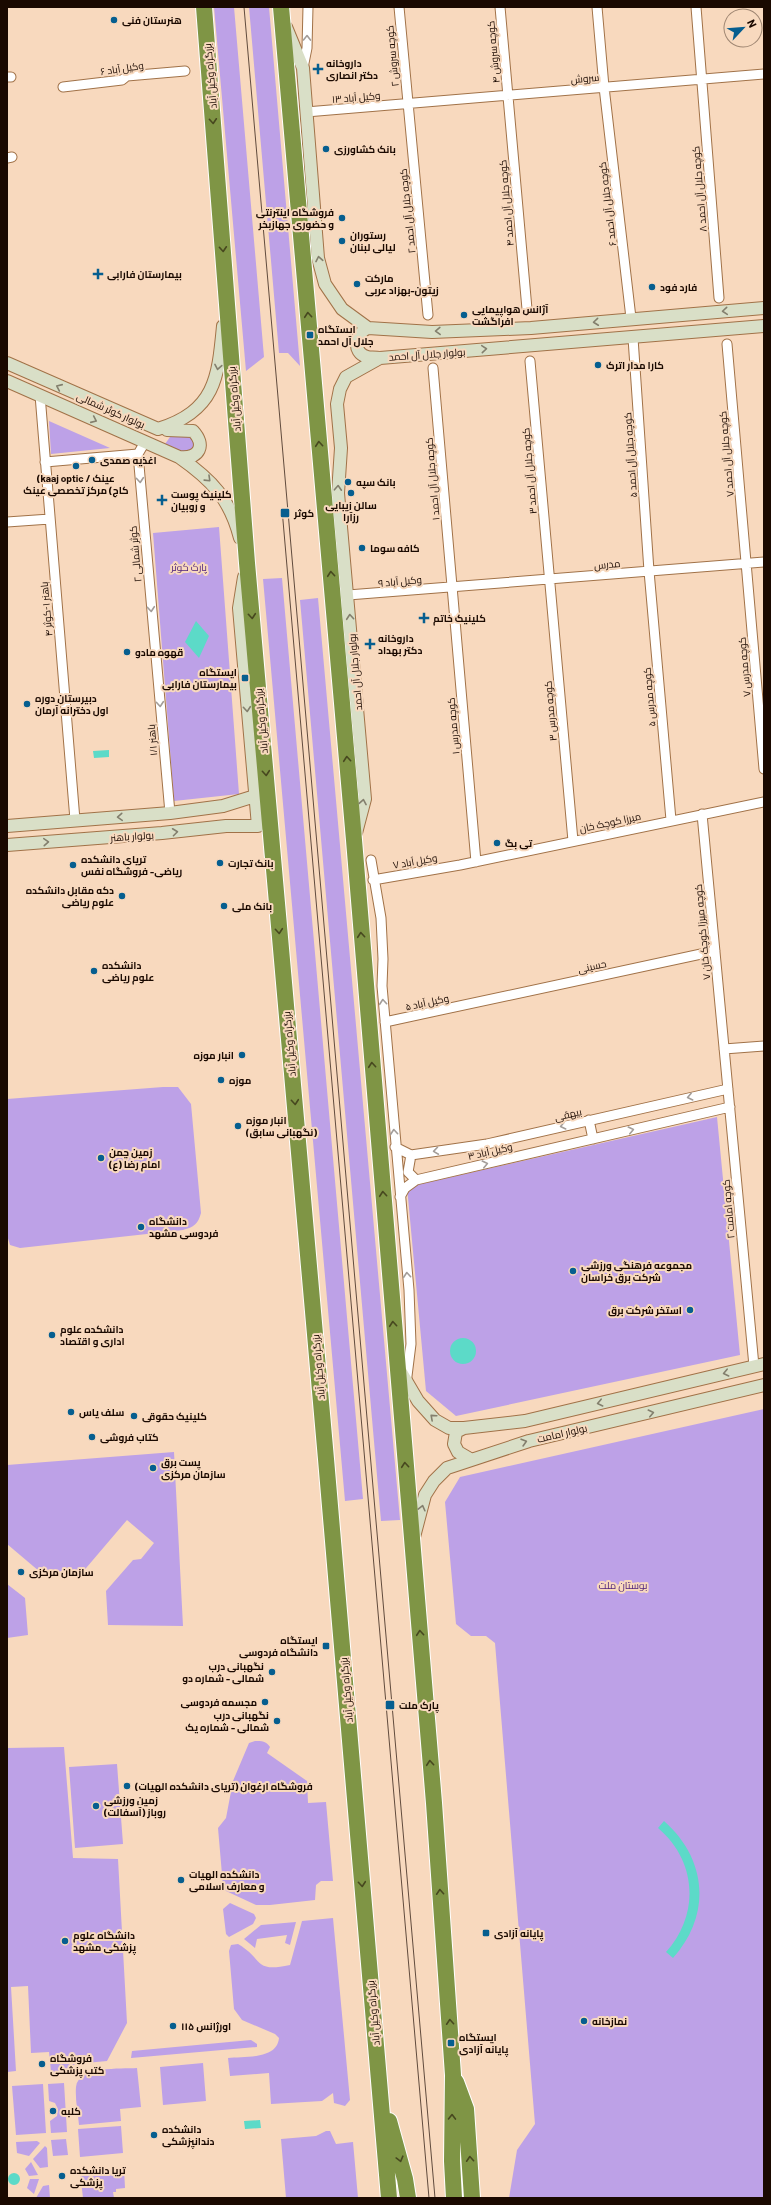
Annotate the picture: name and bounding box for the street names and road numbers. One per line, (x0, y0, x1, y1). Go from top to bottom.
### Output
street label: کوچه سروش ۴ (484, 20, 503, 84)
street label: کوچه سروش ۲ (383, 25, 402, 87)
street label: بزرگراه وکیل آباد (201, 43, 220, 109)
street label: ۶ وکیل آباد (100, 59, 145, 78)
street label: سروش (570, 71, 600, 86)
street label: ۱۳ وکیل آباد (331, 89, 381, 106)
street label: کوچه جلال آل احمد ۸ (689, 145, 710, 232)
street label: کوچه جلال آل احمد ۴ (496, 159, 517, 247)
street label: کوچه جلال آل احمد ۶ (596, 161, 619, 247)
street label: کوچه جلال آل احمد ۲ (397, 168, 418, 254)
street label: بولوار جلال آل احمد (388, 345, 466, 364)
street label: بزرگراه وکیل آباد (225, 366, 244, 432)
street label: بولوار کوثر شمالی (75, 390, 147, 431)
street label: کوچه جلال آل احمد ۷ (716, 410, 737, 497)
street label: کوچه جلال آل احمد ۵ (621, 412, 640, 498)
street label: کوچه جلال آل احمد ۳ (519, 427, 540, 515)
street label: کوچه جلال آل احمد ۱ (422, 437, 443, 521)
street label: کوثر شمالی ۲ (127, 525, 144, 583)
street label: مدرس (593, 557, 621, 572)
street label: ۹ وکیل آباد (378, 573, 423, 590)
street label: باهنر ۱-کوثر ۴ (38, 581, 54, 637)
street label: بولوار جلال آل احمد (346, 633, 365, 711)
street label: کوچه مدرس ۷ (735, 636, 754, 697)
street label: کوچه مدرس ۵ (640, 667, 659, 727)
street label: کوچه مدرس ۳ (541, 680, 560, 742)
street label: بزرگراه وکیل آباد (252, 688, 271, 754)
street label: کوچه مدرس ۱ (445, 697, 462, 755)
street label: باهنر ۱/۱ (145, 724, 159, 756)
street label: میرزا کوچک خان (578, 810, 642, 835)
street label: بولوار باهنر (109, 828, 154, 844)
street label: ۷ وکیل آباد (392, 851, 438, 872)
street label: کوچه میرزا کوچک خان ۷ (692, 883, 713, 980)
street label: حسینی (577, 957, 608, 976)
street label: وکیل آباد ۵ (404, 992, 450, 1013)
street label: بزرگراه وکیل آباد (280, 1011, 299, 1077)
street label: بیهقی (553, 1105, 583, 1124)
street label: ۳ وکیل آباد (466, 1140, 514, 1163)
street label: کوچه امامت ۲ (719, 1179, 738, 1239)
street label: بزرگراه وکیل آباد (309, 1334, 328, 1400)
street label: بولوار امامت (536, 1421, 588, 1445)
street label: بزرگراه وکیل آباد (337, 1657, 356, 1723)
street label: بزرگراه وکیل آباد (364, 1980, 383, 2046)

